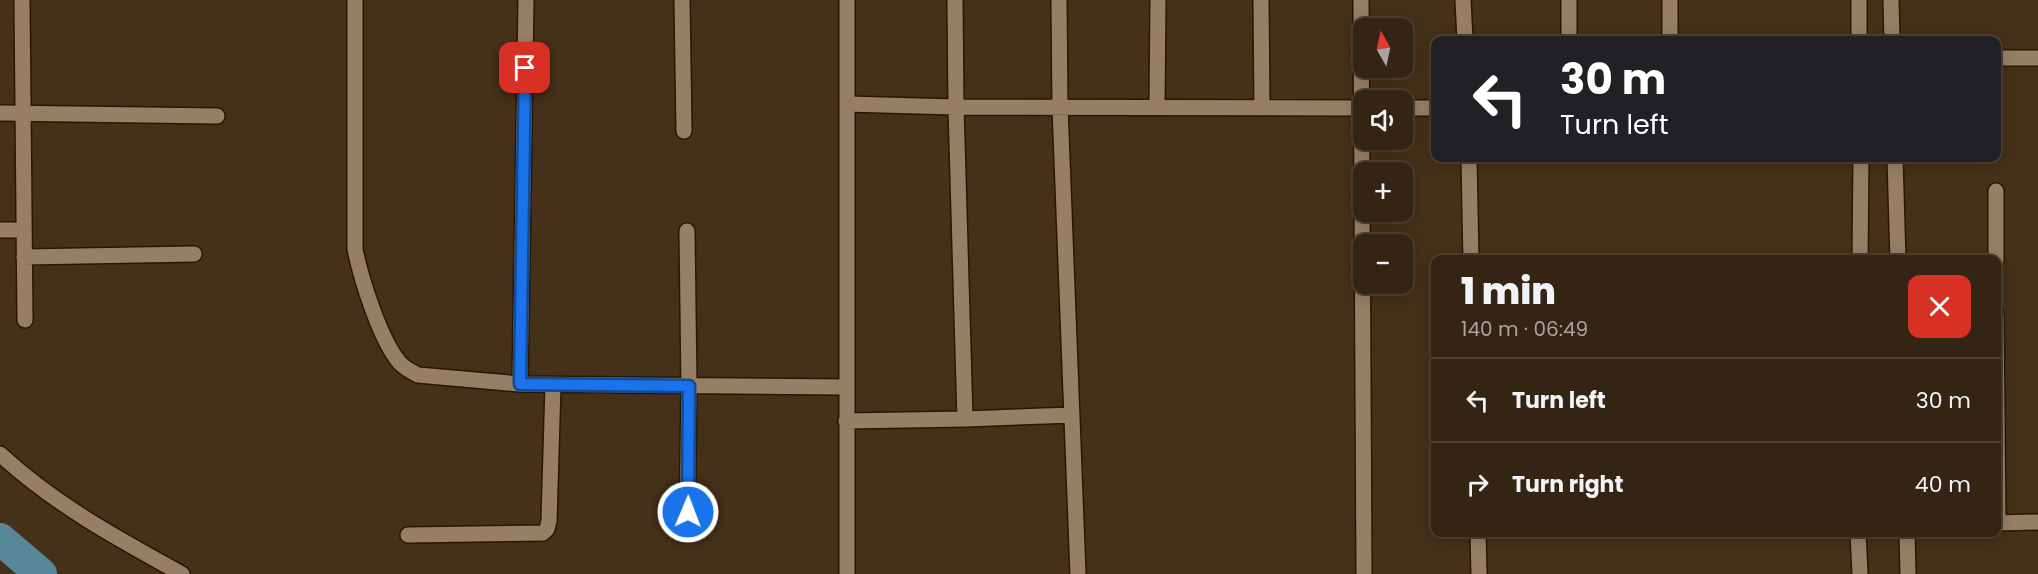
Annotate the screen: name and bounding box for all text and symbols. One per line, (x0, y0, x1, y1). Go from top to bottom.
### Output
north arrow (1353, 18, 1413, 78)
map controls (1353, 18, 1413, 294)
pin (499, 42, 550, 93)
text: 30 m (1560, 50, 1666, 109)
icon: arrive (508, 51, 541, 84)
icon: left (1461, 60, 1539, 138)
button: sound (1353, 90, 1413, 150)
text: Turn left (1560, 106, 1669, 143)
button: + (1353, 162, 1413, 222)
button: − (1353, 234, 1413, 294)
text: 1 min (1461, 266, 1556, 317)
button: close (1908, 275, 1971, 338)
text: 140 m · 06:49 (1461, 315, 1588, 343)
icon: left (1461, 384, 1494, 417)
text: Turn left (1512, 385, 1606, 416)
text: 30 m (1916, 385, 1971, 416)
icon: right (1461, 468, 1494, 501)
text: Turn right (1512, 469, 1623, 500)
text: 40 m (1915, 469, 1971, 500)
position arrow (656, 480, 720, 544)

